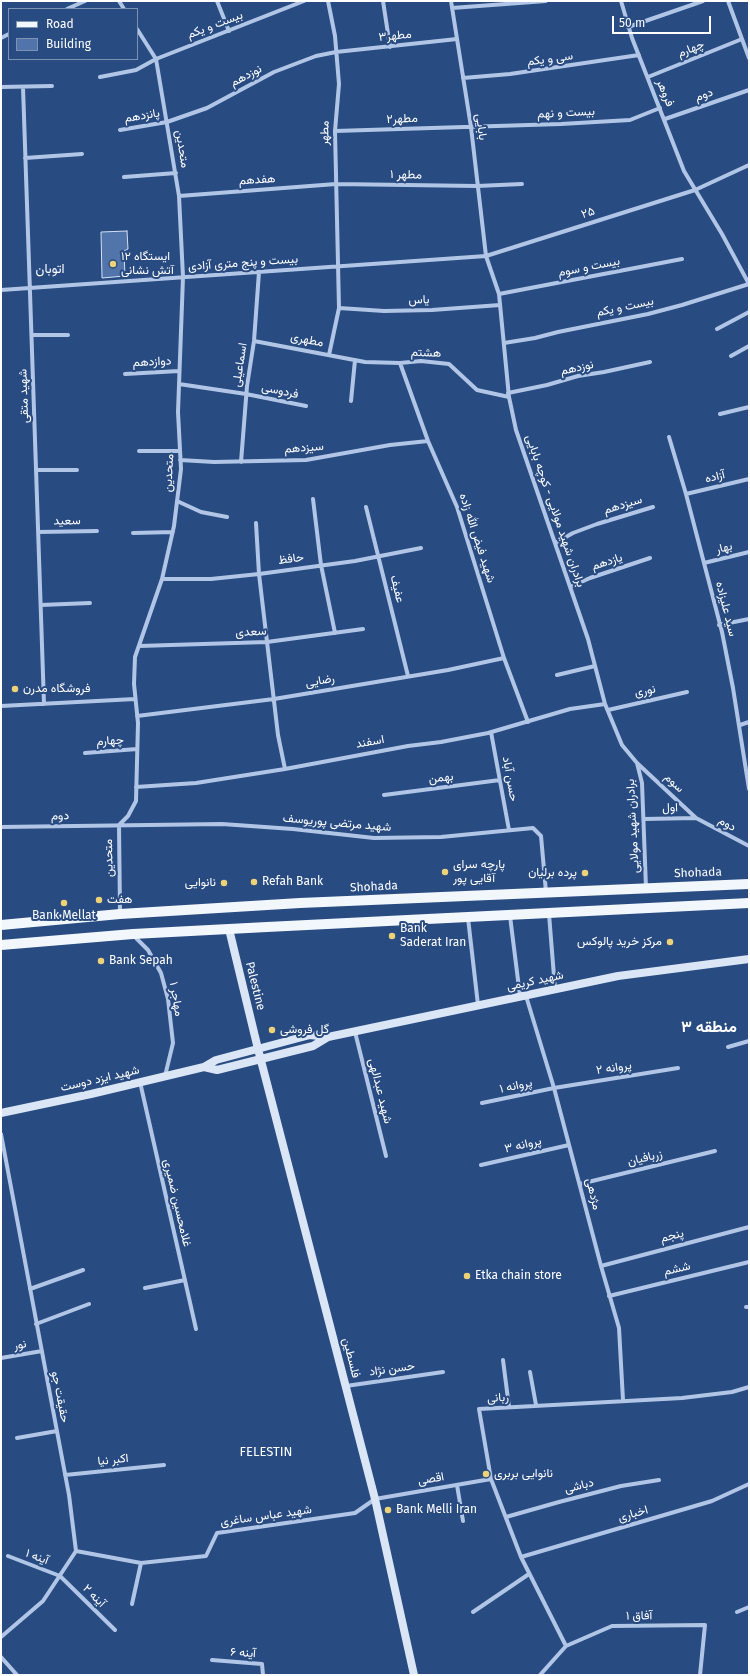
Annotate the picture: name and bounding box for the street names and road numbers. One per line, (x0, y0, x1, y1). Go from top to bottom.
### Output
street label: بیست و یکم (185, 8, 245, 42)
street label: مطهر۳ (378, 27, 412, 45)
street label: چهارم (676, 37, 706, 61)
street label: سی و یکم (526, 49, 574, 69)
street label: نوزدهم (228, 62, 264, 90)
street label: فروهر (653, 77, 677, 109)
street label: دوم (693, 85, 715, 105)
street label: بیست و نهم (537, 104, 595, 122)
street label: پانزدهم (123, 106, 161, 126)
street label: مطهر۲ (386, 111, 418, 127)
street label: بابایی (472, 113, 490, 141)
street label: مطهر (318, 120, 332, 146)
street label: متحدین (172, 129, 192, 169)
street label: مطهر ۱ (390, 168, 422, 182)
street label: هفدهم (238, 172, 276, 188)
street label: ۲۵ (579, 204, 597, 222)
street label: بیست و پنج متری آزادی (188, 252, 298, 274)
street label: بیست و سوم (557, 254, 621, 280)
street label: یاس (408, 293, 430, 307)
street label: بیست و یکم (595, 294, 655, 320)
street label: مطهری (289, 330, 325, 350)
street label: اسماعیلی (229, 342, 251, 388)
street label: هشتم (411, 345, 441, 361)
street label: دوازدهم (132, 354, 172, 370)
street label: نوزدهم (559, 357, 595, 379)
street label: شهید متقی (16, 369, 32, 423)
street label: فردوسی (260, 380, 300, 402)
street label: برادران شهید مولایی - کوچه بابایی (522, 433, 588, 589)
street label: سیزدهم (284, 439, 324, 457)
street label: متحدین (161, 454, 177, 492)
street label: آزاده (704, 468, 726, 486)
street label: شهید فیض الله زاده (456, 491, 498, 585)
street label: سیزدهم (602, 492, 644, 518)
street label: سعید (53, 514, 81, 528)
street label: بهار (714, 539, 734, 557)
street label: حافظ (277, 550, 305, 568)
street label: یازدهم (590, 550, 624, 574)
street label: عفیف (387, 574, 407, 604)
street label: سید علیزاده (712, 580, 740, 638)
street label: سعدی (235, 624, 267, 640)
street label: رضایی (304, 671, 336, 691)
street label: نوری (633, 682, 657, 700)
street label: اسفند (355, 732, 385, 752)
street label: چهارم (96, 733, 124, 749)
street label: حسن آباد (499, 755, 521, 803)
street label: بهمن (428, 769, 454, 787)
street label: سوم (661, 770, 687, 796)
street label: برادران شهید مولایی (623, 779, 643, 873)
street label: اول (662, 801, 678, 815)
street label: دوم (51, 809, 69, 823)
street label: شهید مرتضی پوریوسف (282, 811, 392, 835)
street label: دوم (716, 813, 738, 835)
street label: متحدین (101, 839, 117, 877)
street label: Shohada (674, 865, 722, 881)
street label: Shohada (350, 879, 398, 895)
street label: Palestine (242, 960, 268, 1012)
street label: شهید کریمی (505, 968, 565, 994)
street label: مهاجر ۱ (166, 981, 186, 1017)
street label: شهید عبدالهی (365, 1057, 395, 1125)
street label: پروانه ۲ (595, 1058, 633, 1078)
street label: شهید ایزد دوست (59, 1063, 141, 1095)
street label: پروانه ۱ (498, 1076, 534, 1096)
street label: پروانه ۳ (503, 1134, 543, 1156)
street label: زربافیان (626, 1147, 664, 1169)
street label: غلامحسین ضمیری (160, 1158, 194, 1248)
street label: مژدهی (582, 1177, 604, 1211)
street label: پنجم (659, 1226, 685, 1246)
street label: ششم (662, 1259, 692, 1279)
street label: فلسطین (339, 1336, 363, 1380)
street label: نور (12, 1337, 28, 1353)
street label: حسن نژاد (368, 1359, 416, 1379)
street label: حقیقت جو (48, 1370, 72, 1424)
street label: ربانی (487, 1390, 509, 1406)
street label: اکبر نیا (97, 1451, 129, 1469)
street label: اقصی (417, 1470, 445, 1488)
street label: دباشی (563, 1475, 595, 1497)
street label: شهید عباس ساغری (219, 1502, 313, 1530)
street label: اخباری (616, 1503, 650, 1525)
street label: آینه ۱ (23, 1546, 51, 1568)
street label: آینه ۲ (80, 1582, 108, 1610)
street label: آفاق ۱ (626, 1609, 652, 1623)
street label: آینه ۶ (230, 1645, 256, 1661)

